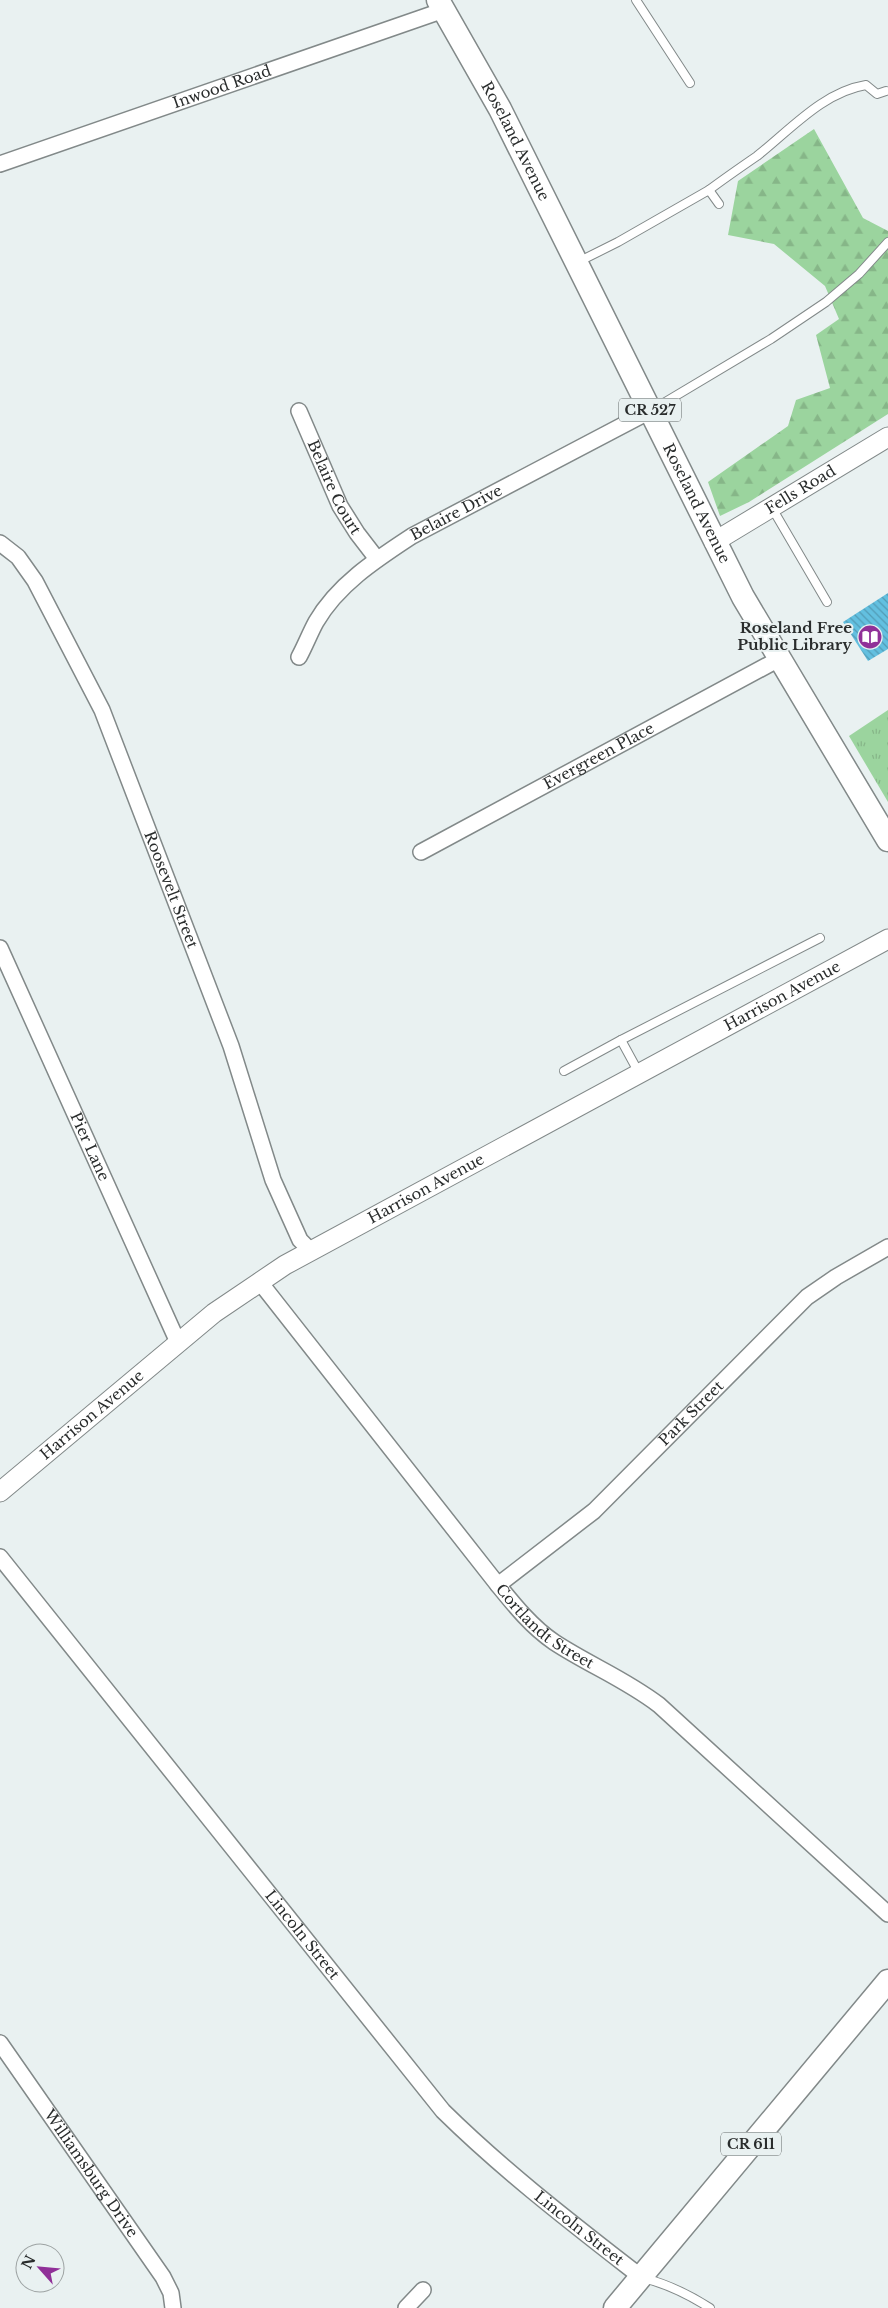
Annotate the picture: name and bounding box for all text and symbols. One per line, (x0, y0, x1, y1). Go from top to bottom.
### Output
street label: Inwood Road (170, 61, 274, 112)
street label: Roseland Avenue (477, 78, 554, 204)
road number: CR 527 (619, 398, 681, 422)
street label: Belaire Court (304, 437, 366, 538)
street label: Roseland Avenue (659, 440, 735, 566)
street label: Fells Road (762, 461, 839, 518)
street label: Belaire Drive (407, 480, 505, 544)
place label: Roseland Free Public Library (737, 618, 852, 654)
library icon: Roseland Free Public Library (857, 624, 883, 650)
street label: Evergreen Place (540, 718, 657, 793)
street label: Roosevelt Street (140, 828, 203, 951)
street label: Harrison Avenue (721, 957, 844, 1035)
street label: Pier Lane (66, 1109, 114, 1184)
street label: Harrison Avenue (364, 1149, 487, 1227)
street label: Harrison Avenue (36, 1366, 147, 1463)
street label: Park Street (654, 1376, 727, 1450)
street label: Cortlandt Street (492, 1580, 598, 1673)
street label: Lincoln Street (261, 1886, 344, 1983)
street label: Williamsburg Drive (40, 2105, 142, 2241)
road number: CR 611 (721, 2132, 781, 2156)
street label: Lincoln Street (531, 2187, 628, 2269)
north arrow (15, 2243, 65, 2293)
text: N (17, 2252, 39, 2272)

